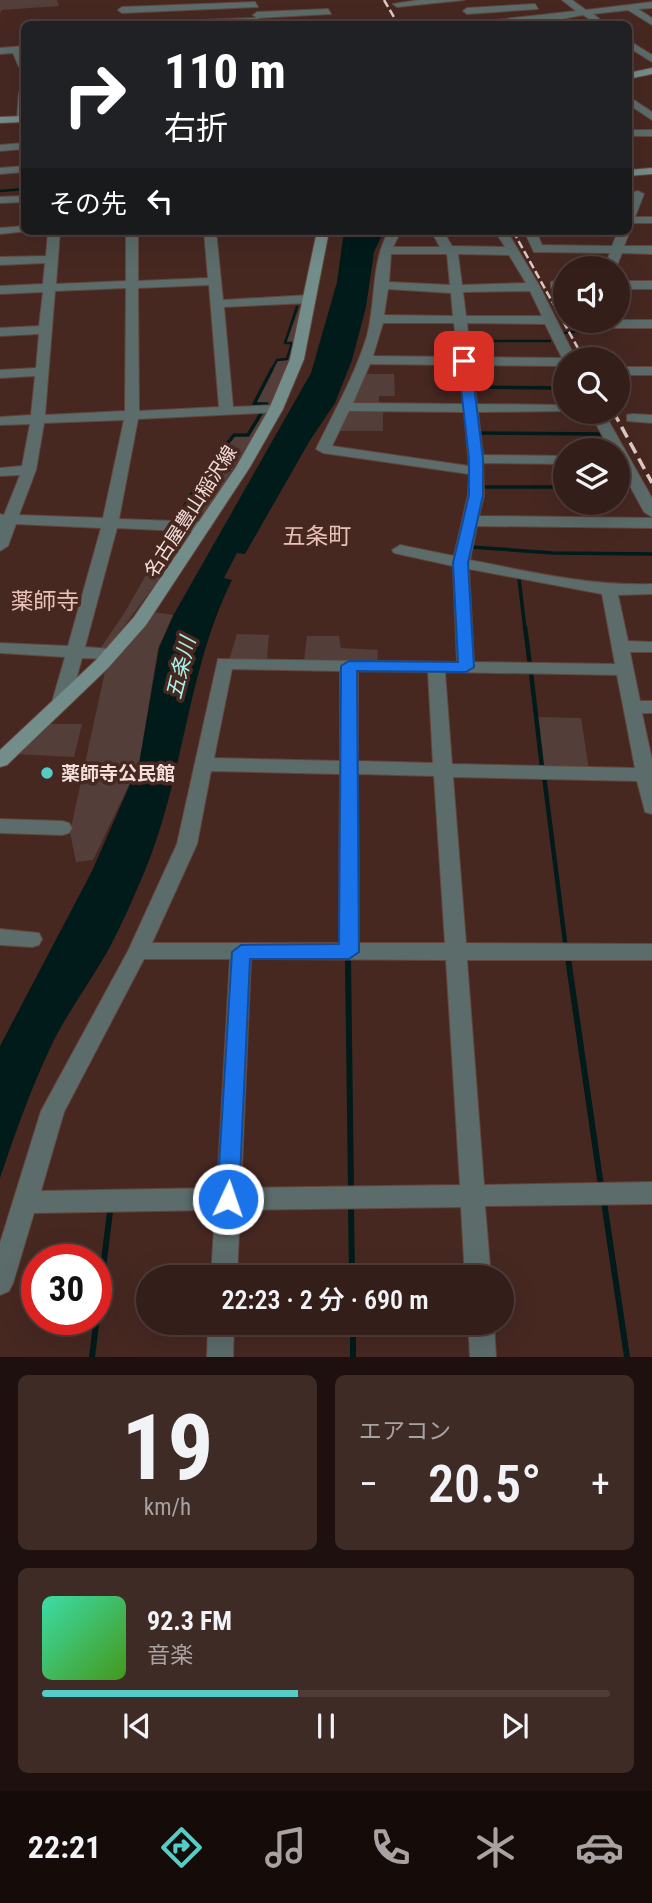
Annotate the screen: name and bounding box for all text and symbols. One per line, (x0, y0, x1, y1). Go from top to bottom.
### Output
text: 110 m (164, 43, 286, 100)
icon: right (49, 49, 140, 140)
text: 右折 (164, 109, 228, 147)
icon: left (141, 182, 179, 220)
text: その先 (49, 189, 127, 219)
map controls (553, 256, 630, 515)
button: sound (553, 256, 630, 333)
pin (434, 331, 494, 391)
icon: arrive (445, 342, 483, 380)
button: search (553, 347, 630, 424)
button: layers (553, 438, 630, 515)
street label: 名古屋豊山稲沢線 (139, 441, 241, 581)
district label: 五条町 (283, 523, 352, 550)
district label: 薬師寺 (11, 588, 80, 615)
water label: 五条川 (162, 633, 201, 701)
place label: 薬師寺公民館 (61, 762, 175, 785)
marker: 薬師寺公民館 (39, 765, 55, 781)
position arrow (191, 1162, 265, 1236)
speed limit sign: 30 (21, 1244, 112, 1335)
text: 22:23 · 2 分 · 690 m (221, 1285, 429, 1315)
text: 19 (122, 1395, 213, 1501)
text: エアコン (359, 1418, 451, 1445)
text: 20.5° (428, 1454, 541, 1515)
text: − (359, 1462, 378, 1506)
text: + (591, 1462, 610, 1506)
text: km/h (144, 1494, 191, 1521)
text: 92.3 FM (147, 1606, 232, 1636)
text: 音楽 (147, 1642, 193, 1669)
icon: previous (118, 1707, 156, 1745)
icon: pause (307, 1707, 345, 1745)
icon: next (496, 1707, 534, 1745)
icon: directions (157, 1823, 206, 1872)
icon: music (261, 1823, 310, 1872)
icon: phone (366, 1823, 415, 1872)
icon: climate (471, 1823, 520, 1872)
icon: car (575, 1823, 624, 1872)
text: 22:21 (28, 1828, 101, 1866)

